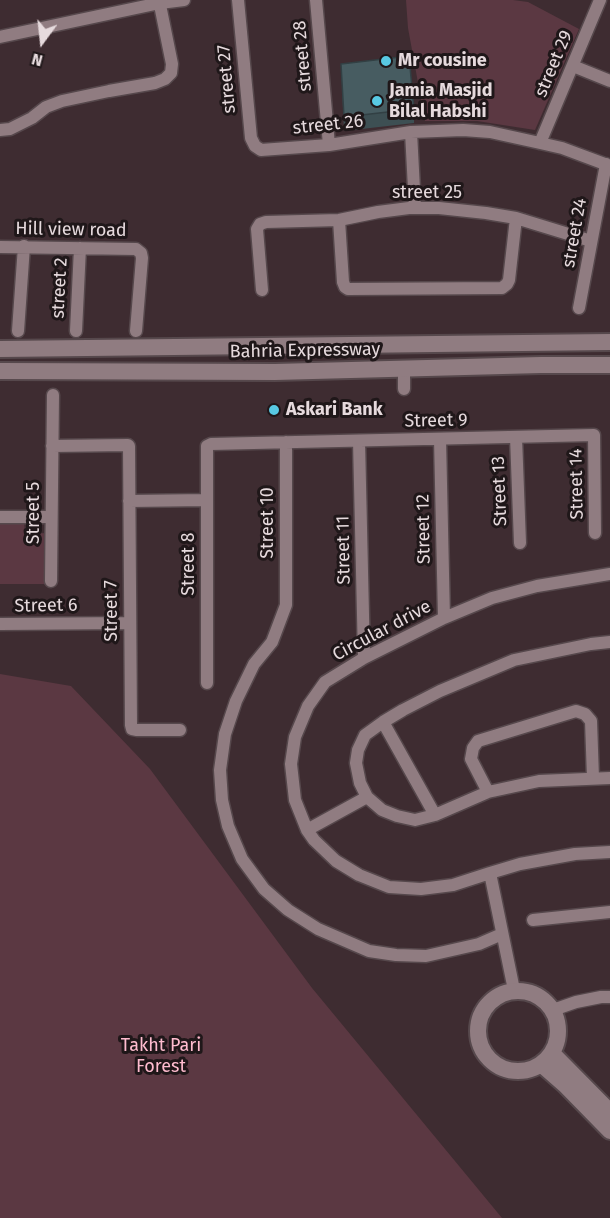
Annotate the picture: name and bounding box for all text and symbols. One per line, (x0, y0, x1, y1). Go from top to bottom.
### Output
north arrow (12, 12, 72, 72)
street label: street 28 (289, 20, 317, 92)
street label: street 29 (530, 27, 578, 101)
street label: street 27 (213, 44, 241, 114)
text: N (30, 49, 45, 70)
place label: Mr cousine (398, 50, 487, 72)
marker: Mr cousine (379, 54, 393, 68)
place label: Jamia Masjid Bilal Habshi (389, 80, 492, 122)
marker: Jamia Masjid Bilal Habshi (370, 94, 384, 108)
street label: street 26 (292, 111, 364, 139)
street label: street 25 (392, 182, 462, 204)
street label: street 24 (558, 197, 592, 269)
street label: Hill view road (15, 218, 127, 242)
street label: street 2 (48, 257, 72, 319)
street label: Bahria Expressway (229, 339, 381, 363)
place label: Askari Bank (286, 399, 383, 421)
marker: Askari Bank (267, 403, 281, 417)
street label: Street 9 (404, 410, 468, 432)
street label: Street 14 (566, 448, 588, 520)
street label: Street 13 (488, 455, 512, 527)
street label: Street 5 (23, 482, 45, 544)
street label: Street 10 (257, 487, 279, 559)
street label: Street 12 (413, 494, 435, 564)
street label: Street 11 (333, 515, 355, 585)
street label: Street 8 (178, 532, 200, 596)
street label: Street 7 (101, 580, 123, 642)
street label: Street 6 (14, 595, 78, 617)
street label: Circular drive (329, 596, 435, 666)
park label: Takht Pari Forest (121, 1035, 201, 1078)

